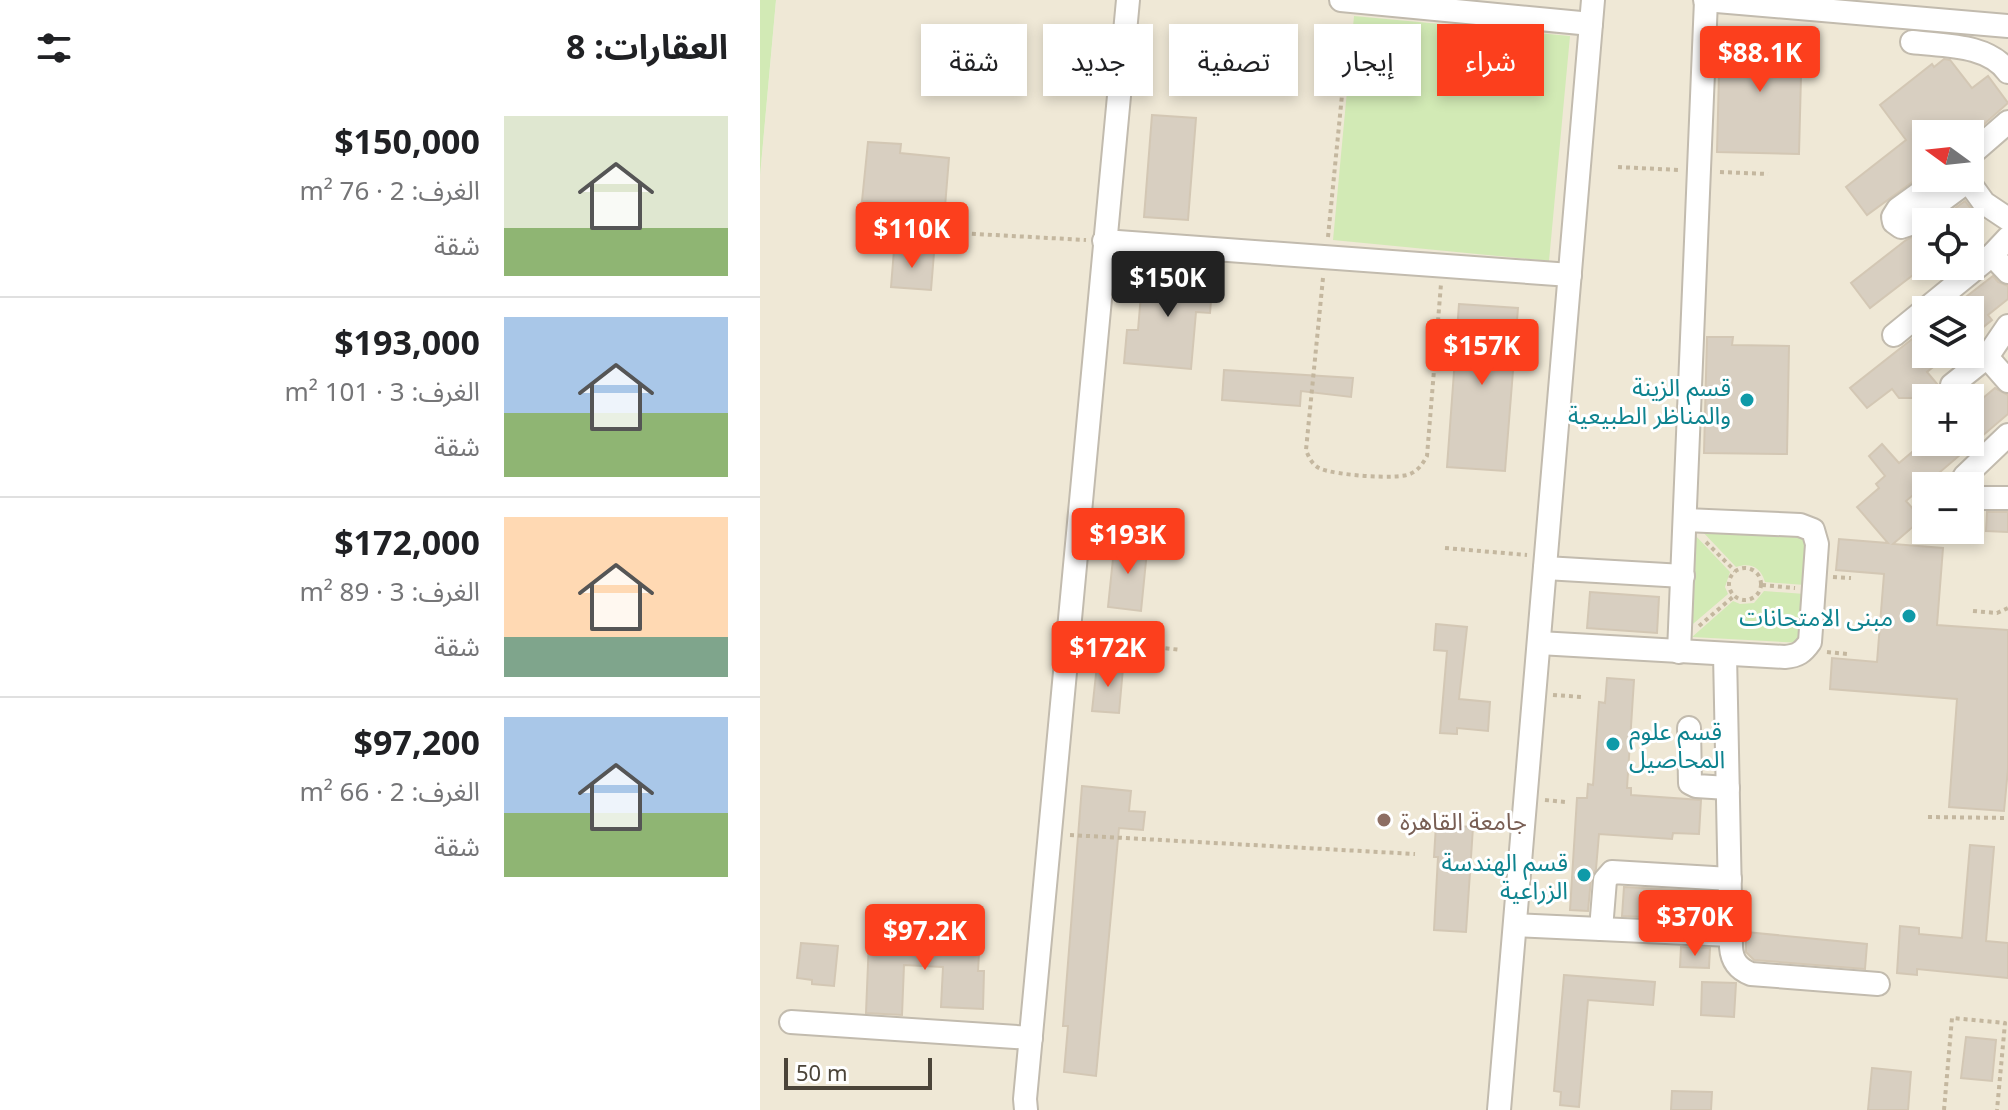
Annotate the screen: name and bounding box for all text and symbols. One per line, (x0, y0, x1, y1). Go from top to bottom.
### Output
text: العقارات: 8 (566, 23, 728, 69)
chip: شقة (921, 24, 1027, 96)
chip: جديد (1043, 24, 1153, 96)
chip: تصفية (1169, 24, 1298, 96)
chip: إيجار (1314, 24, 1421, 96)
chip: شراء (1437, 24, 1544, 96)
icon: filters (32, 26, 76, 70)
pin: $88.1K (1695, 26, 1825, 94)
text: $88.1K (1718, 34, 1802, 70)
text: $150,000 (334, 118, 480, 164)
north arrow (1912, 120, 1984, 192)
map controls (1912, 120, 1984, 544)
icon: home (568, 148, 664, 244)
text: الغرف: 2 · 76 m² (299, 172, 480, 208)
pin: $110K (856, 202, 968, 270)
button: locate (1912, 208, 1984, 280)
text: $110K (874, 210, 950, 246)
text: شقة (434, 227, 480, 263)
pin: $150K (1112, 251, 1224, 319)
text: $150K (1130, 259, 1206, 295)
button: layers (1912, 296, 1984, 368)
text: $193,000 (334, 319, 480, 365)
pin: $157K (1426, 319, 1538, 387)
text: $157K (1444, 327, 1520, 363)
icon: home (568, 349, 664, 445)
place label: قسم الزينة والمناظر الطبيعية (1568, 370, 1731, 431)
text: الغرف: 3 · 101 m² (285, 373, 480, 409)
button: + (1912, 384, 1984, 456)
marker: قسم الزينة والمناظر الطبيعية (1738, 391, 1756, 409)
text: شقة (434, 428, 480, 464)
button: − (1912, 472, 1984, 544)
pin: $193K (1072, 508, 1184, 576)
text: $193K (1090, 516, 1166, 552)
text: $172,000 (334, 519, 480, 565)
icon: home (568, 549, 664, 645)
text: الغرف: 3 · 89 m² (299, 573, 480, 609)
place label: مبنى الامتحانات (1739, 600, 1893, 633)
marker: مبنى الامتحانات (1900, 607, 1918, 625)
pin: $172K (1052, 621, 1164, 689)
text: شقة (434, 628, 480, 664)
text: $172K (1070, 629, 1146, 665)
place label: قسم علوم المحاصيل (1629, 714, 1725, 775)
text: $97,200 (354, 719, 480, 765)
marker: قسم علوم المحاصيل (1604, 735, 1622, 753)
icon: home (568, 749, 664, 845)
text: الغرف: 2 · 66 m² (299, 773, 480, 809)
place label: جامعة القاهرة (1400, 804, 1527, 837)
marker: جامعة القاهرة (1375, 811, 1393, 829)
text: شقة (434, 828, 480, 864)
place label: قسم الهندسة الزراعية (1442, 845, 1568, 906)
marker: قسم الهندسة الزراعية (1575, 866, 1593, 884)
pin: $370K (1639, 890, 1751, 958)
text: $370K (1657, 898, 1733, 934)
pin: $97.2K (860, 904, 990, 972)
text: $97.2K (883, 912, 967, 948)
scale bar (784, 1054, 932, 1090)
text: 50 m (796, 1057, 847, 1087)

